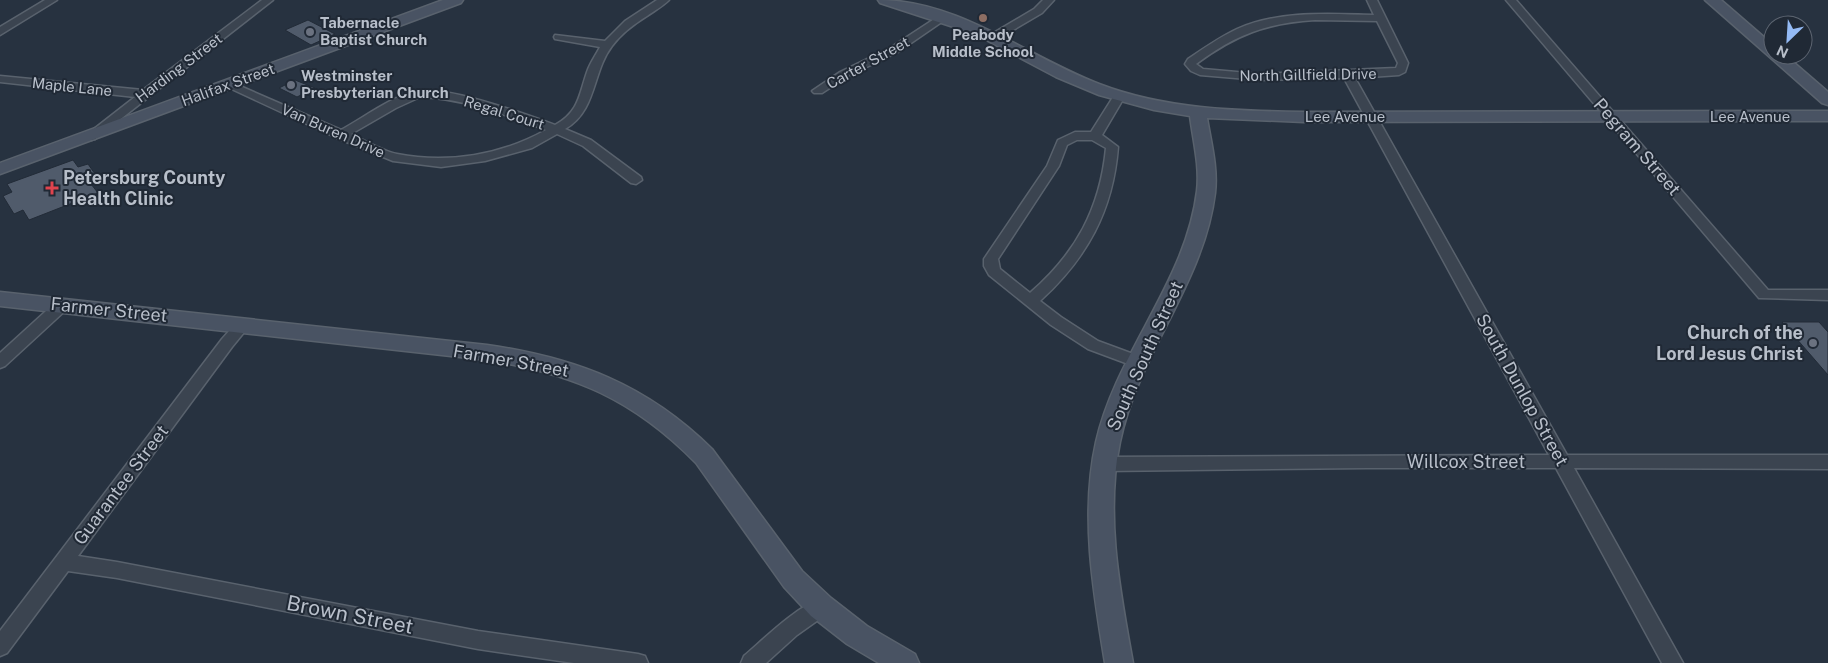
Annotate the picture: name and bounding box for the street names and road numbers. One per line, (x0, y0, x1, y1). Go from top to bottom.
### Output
street label: Harding Street (132, 29, 225, 106)
street label: Carter Street (824, 33, 912, 92)
street label: Halifax Street (179, 60, 277, 109)
street label: North Gillfield Drive (1239, 65, 1377, 84)
street label: Maple Lane (31, 74, 113, 99)
street label: Regal Court (462, 92, 546, 133)
street label: Pegram Street (1589, 94, 1685, 200)
street label: Van Buren Drive (279, 100, 388, 161)
street label: Lee Avenue (1305, 108, 1385, 125)
street label: Lee Avenue (1710, 108, 1790, 125)
street label: South South Street (1102, 278, 1187, 434)
street label: Farmer Street (50, 293, 168, 326)
street label: South Dunlop Street (1472, 310, 1573, 469)
street label: Farmer Street (452, 340, 571, 381)
street label: Guarantee Street (69, 421, 172, 549)
street label: Willcox Street (1407, 451, 1525, 472)
street label: Brown Street (284, 590, 416, 639)

